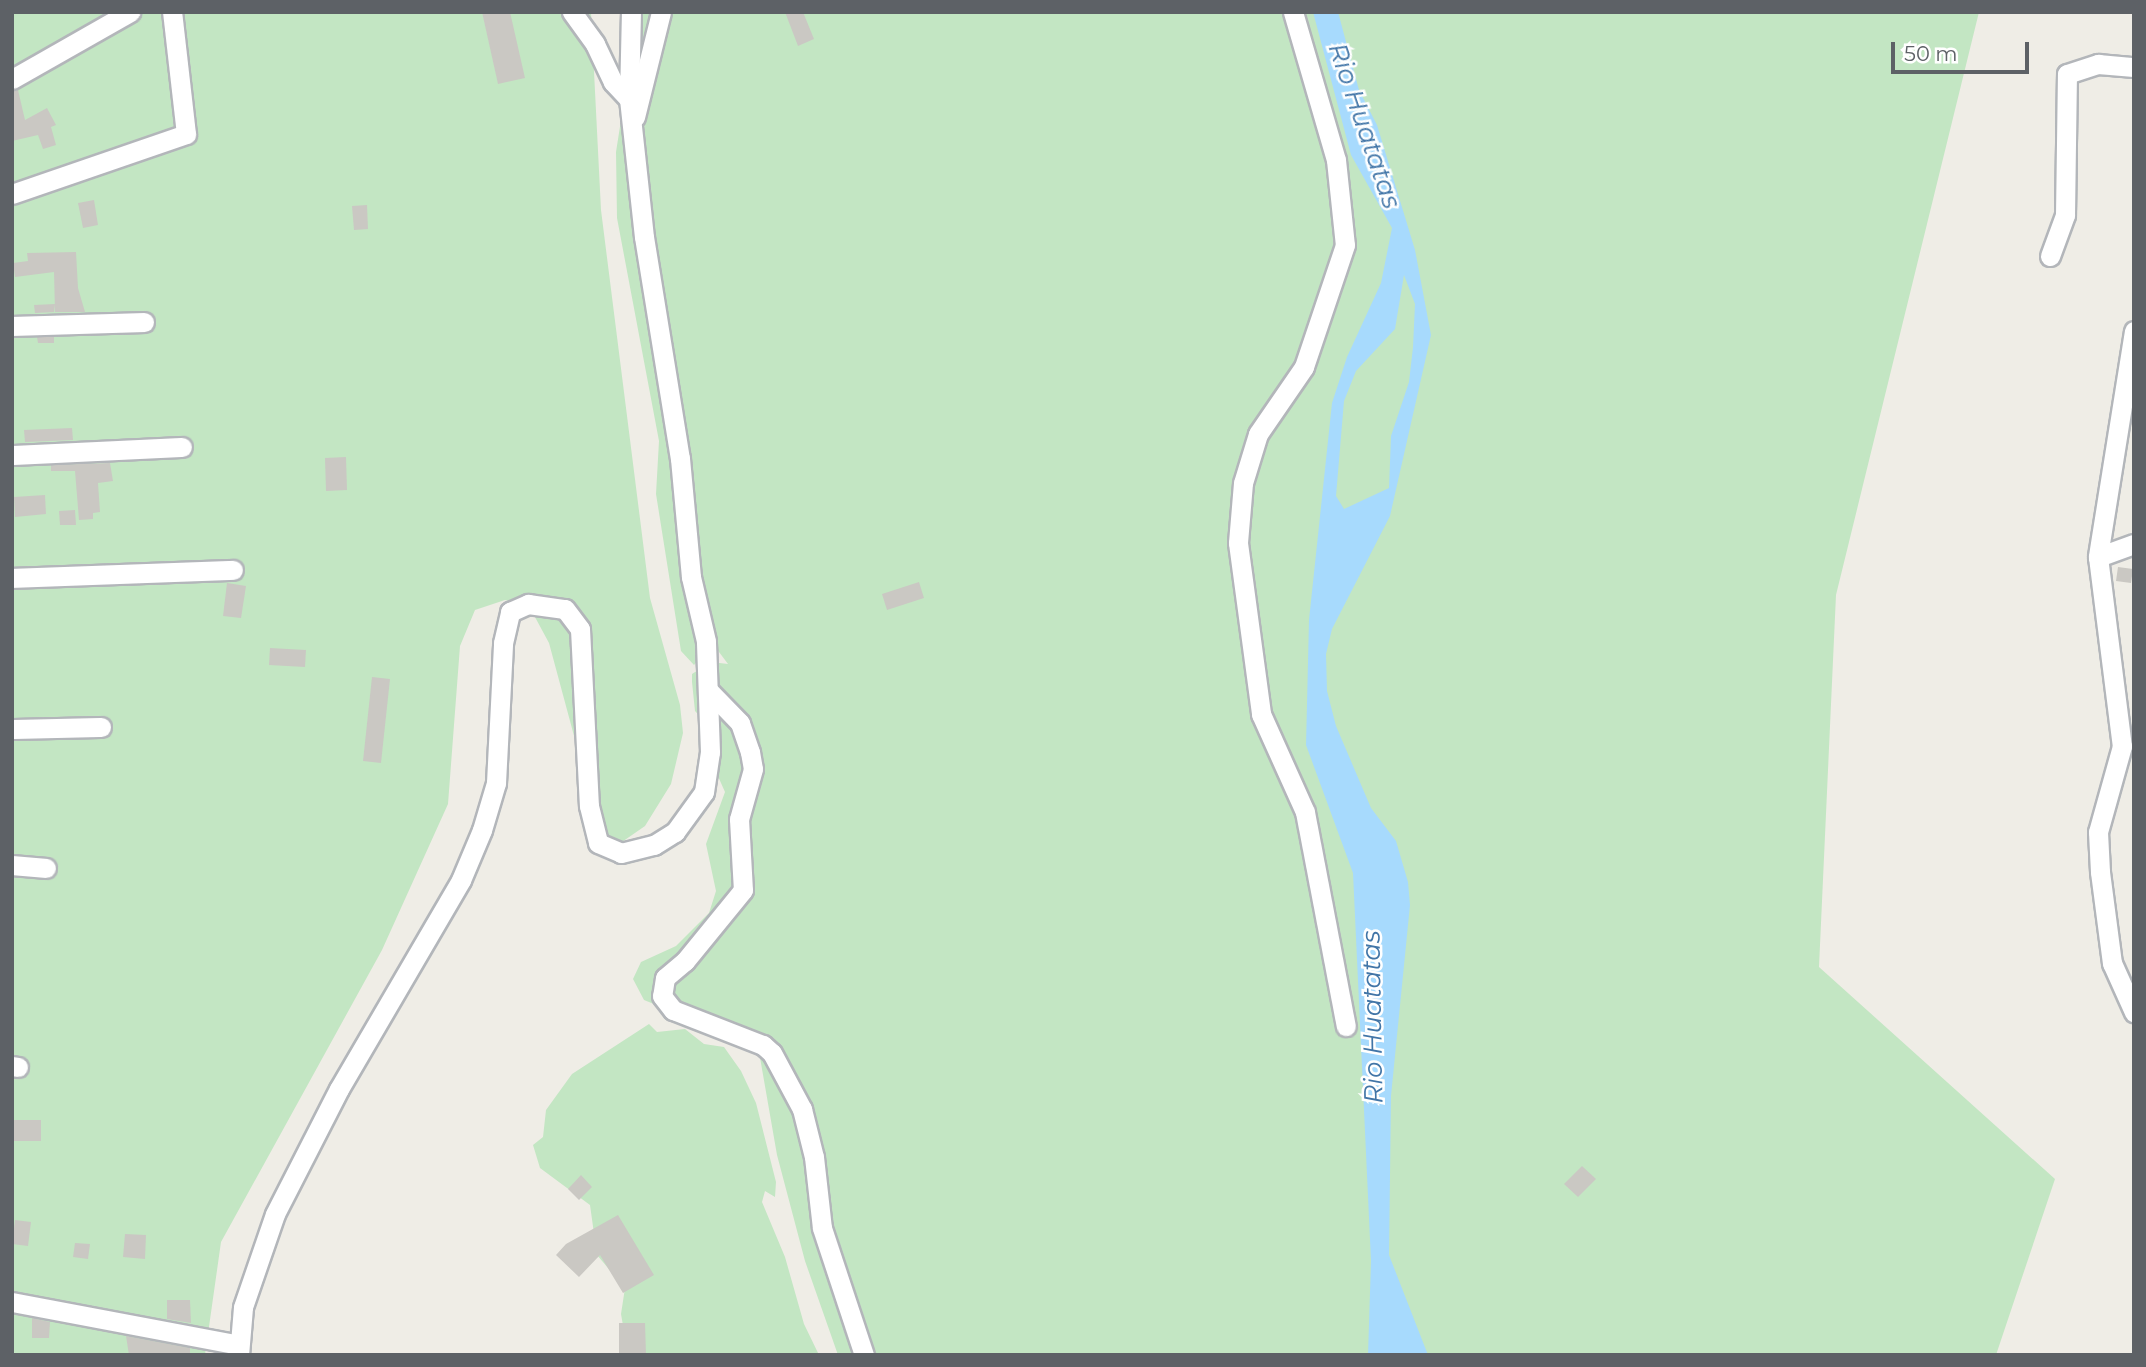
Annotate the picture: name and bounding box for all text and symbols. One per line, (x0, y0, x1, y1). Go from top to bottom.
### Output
scale bar (1894, 28, 2032, 72)
water label: Rio Huatatas (1321, 39, 1407, 213)
text: 50 m (1904, 41, 1958, 66)
water label: Rio Huatatas (1356, 930, 1390, 1104)

